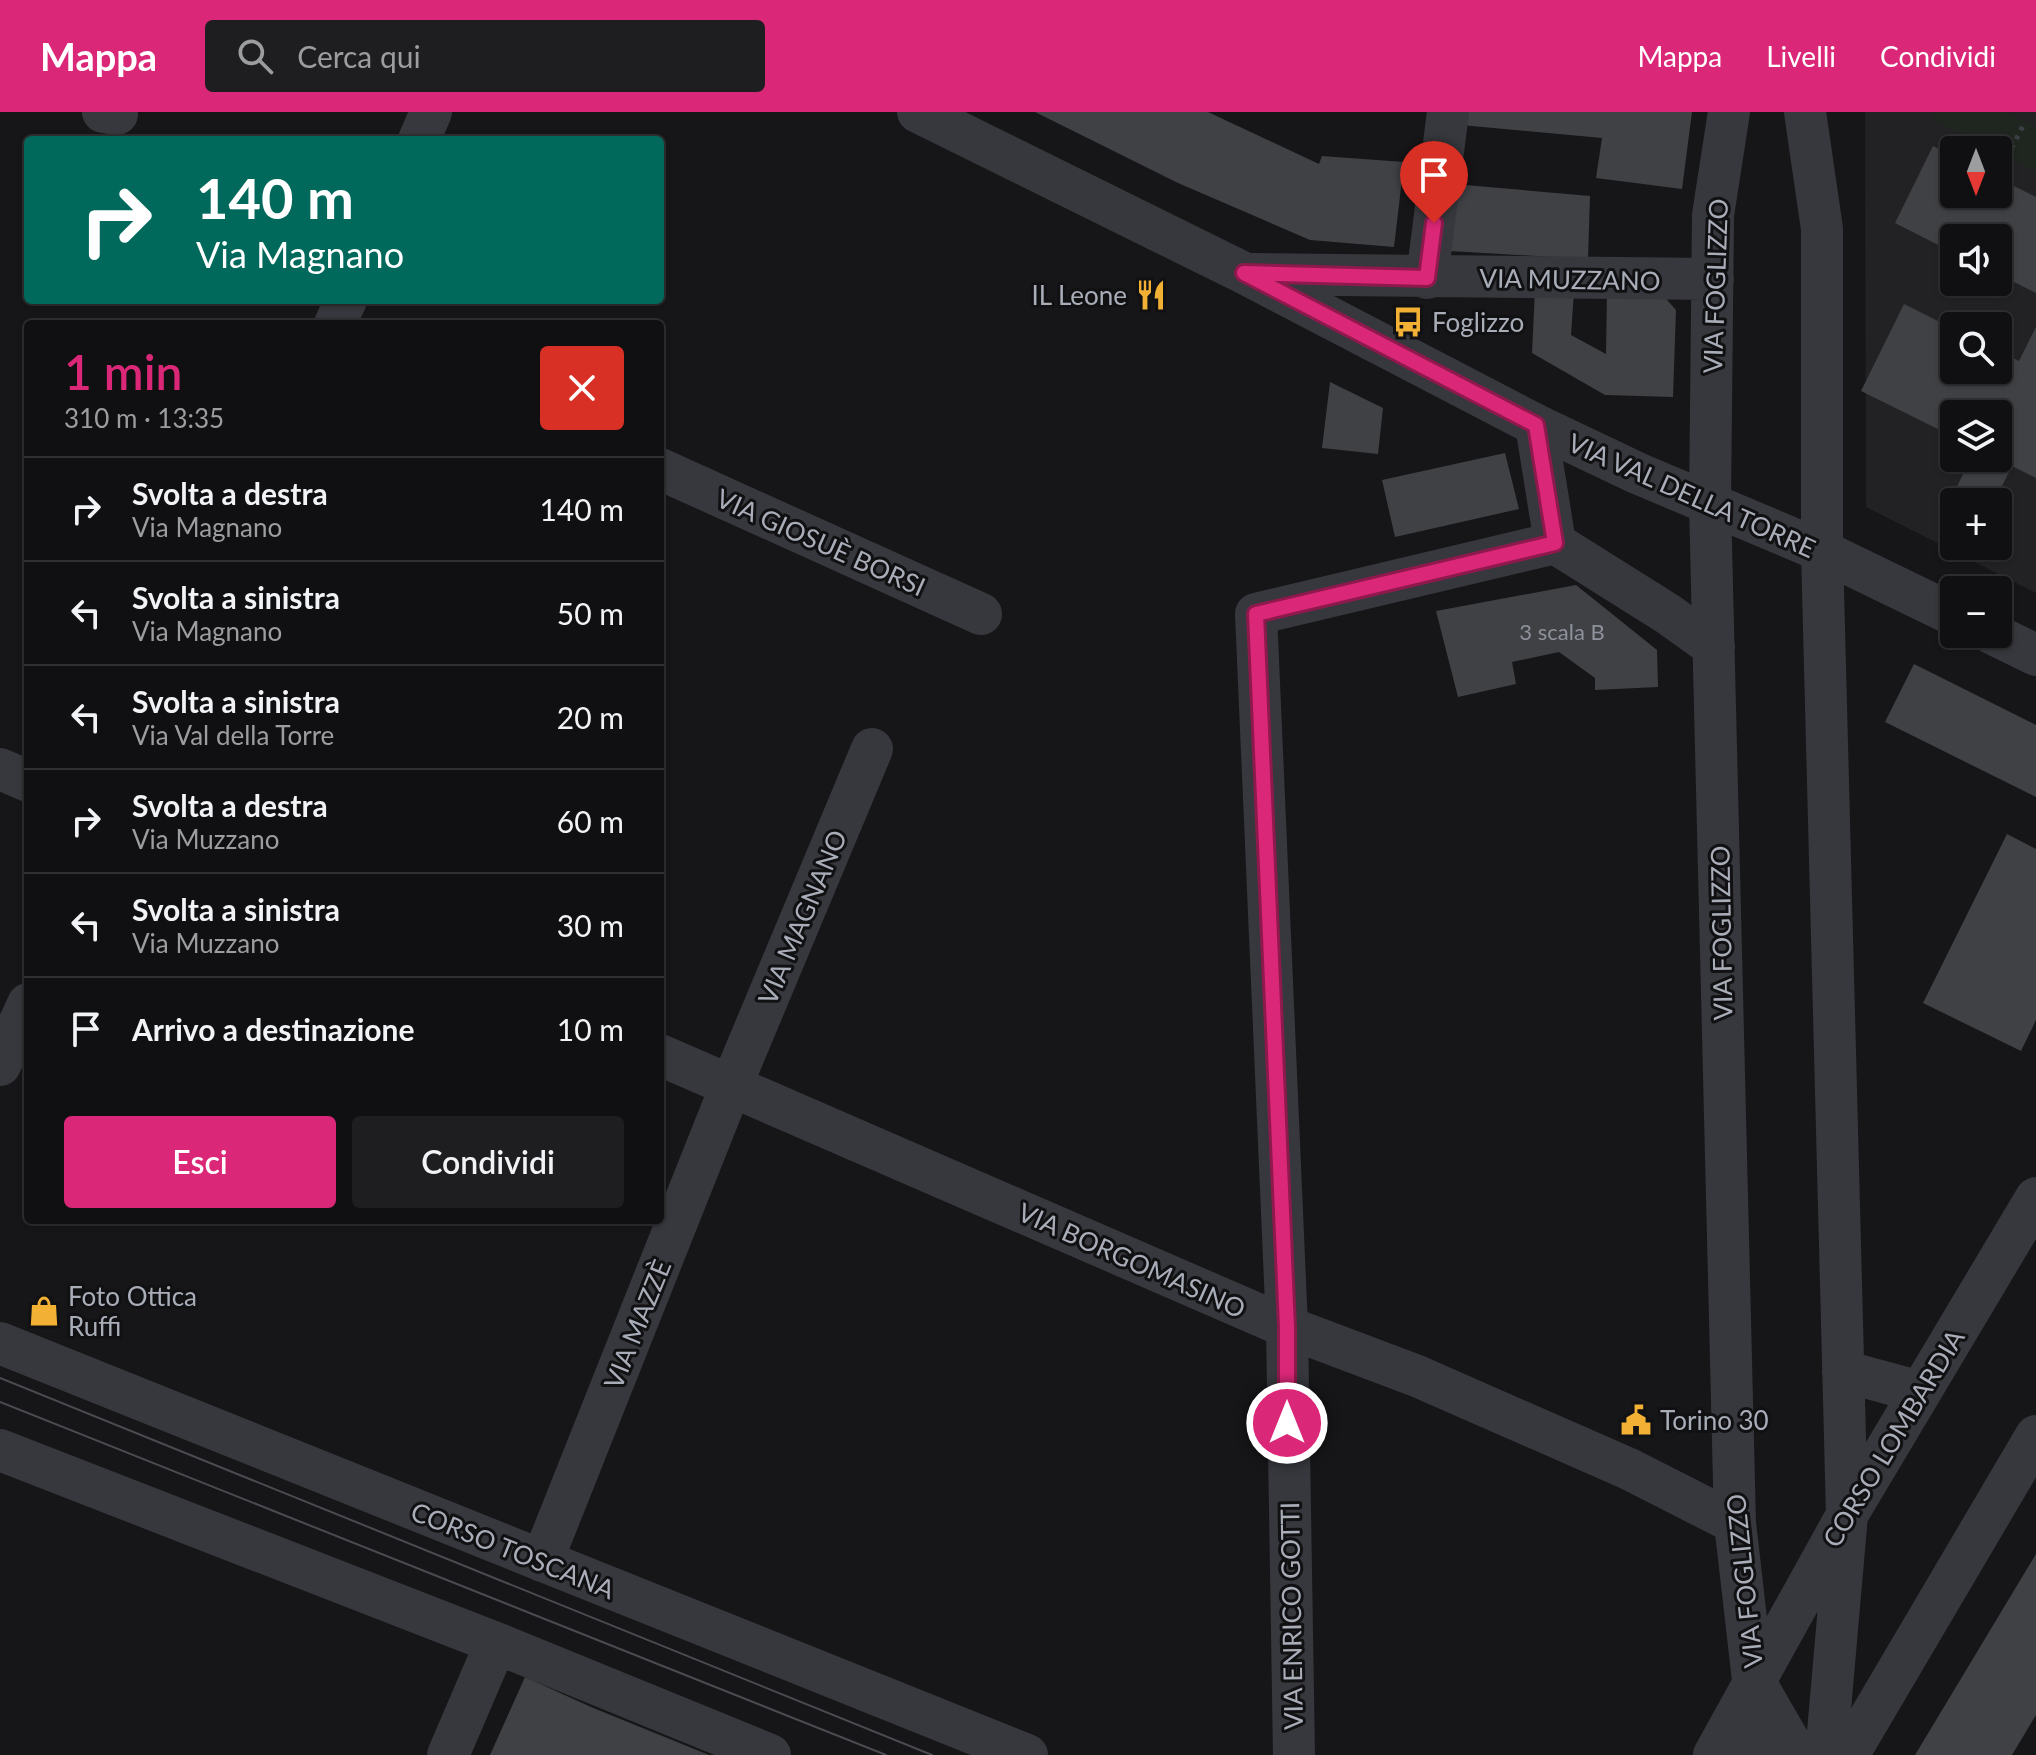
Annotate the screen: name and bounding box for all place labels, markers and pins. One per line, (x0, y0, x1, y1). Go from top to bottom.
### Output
pin (1400, 141, 1468, 223)
restaurant icon: IL Leone (1134, 278, 1168, 312)
place label: IL Leone (1031, 279, 1127, 311)
bus stop icon: Foglizzo (1391, 305, 1425, 339)
place label: Foglizzo (1432, 306, 1524, 338)
place label: Foto Ottica Ruffi (68, 1280, 197, 1342)
shop icon: Foto Ottica Ruffi (27, 1294, 61, 1328)
public building icon: Torino 30 (1619, 1403, 1653, 1437)
place label: Torino 30 (1660, 1404, 1769, 1436)

